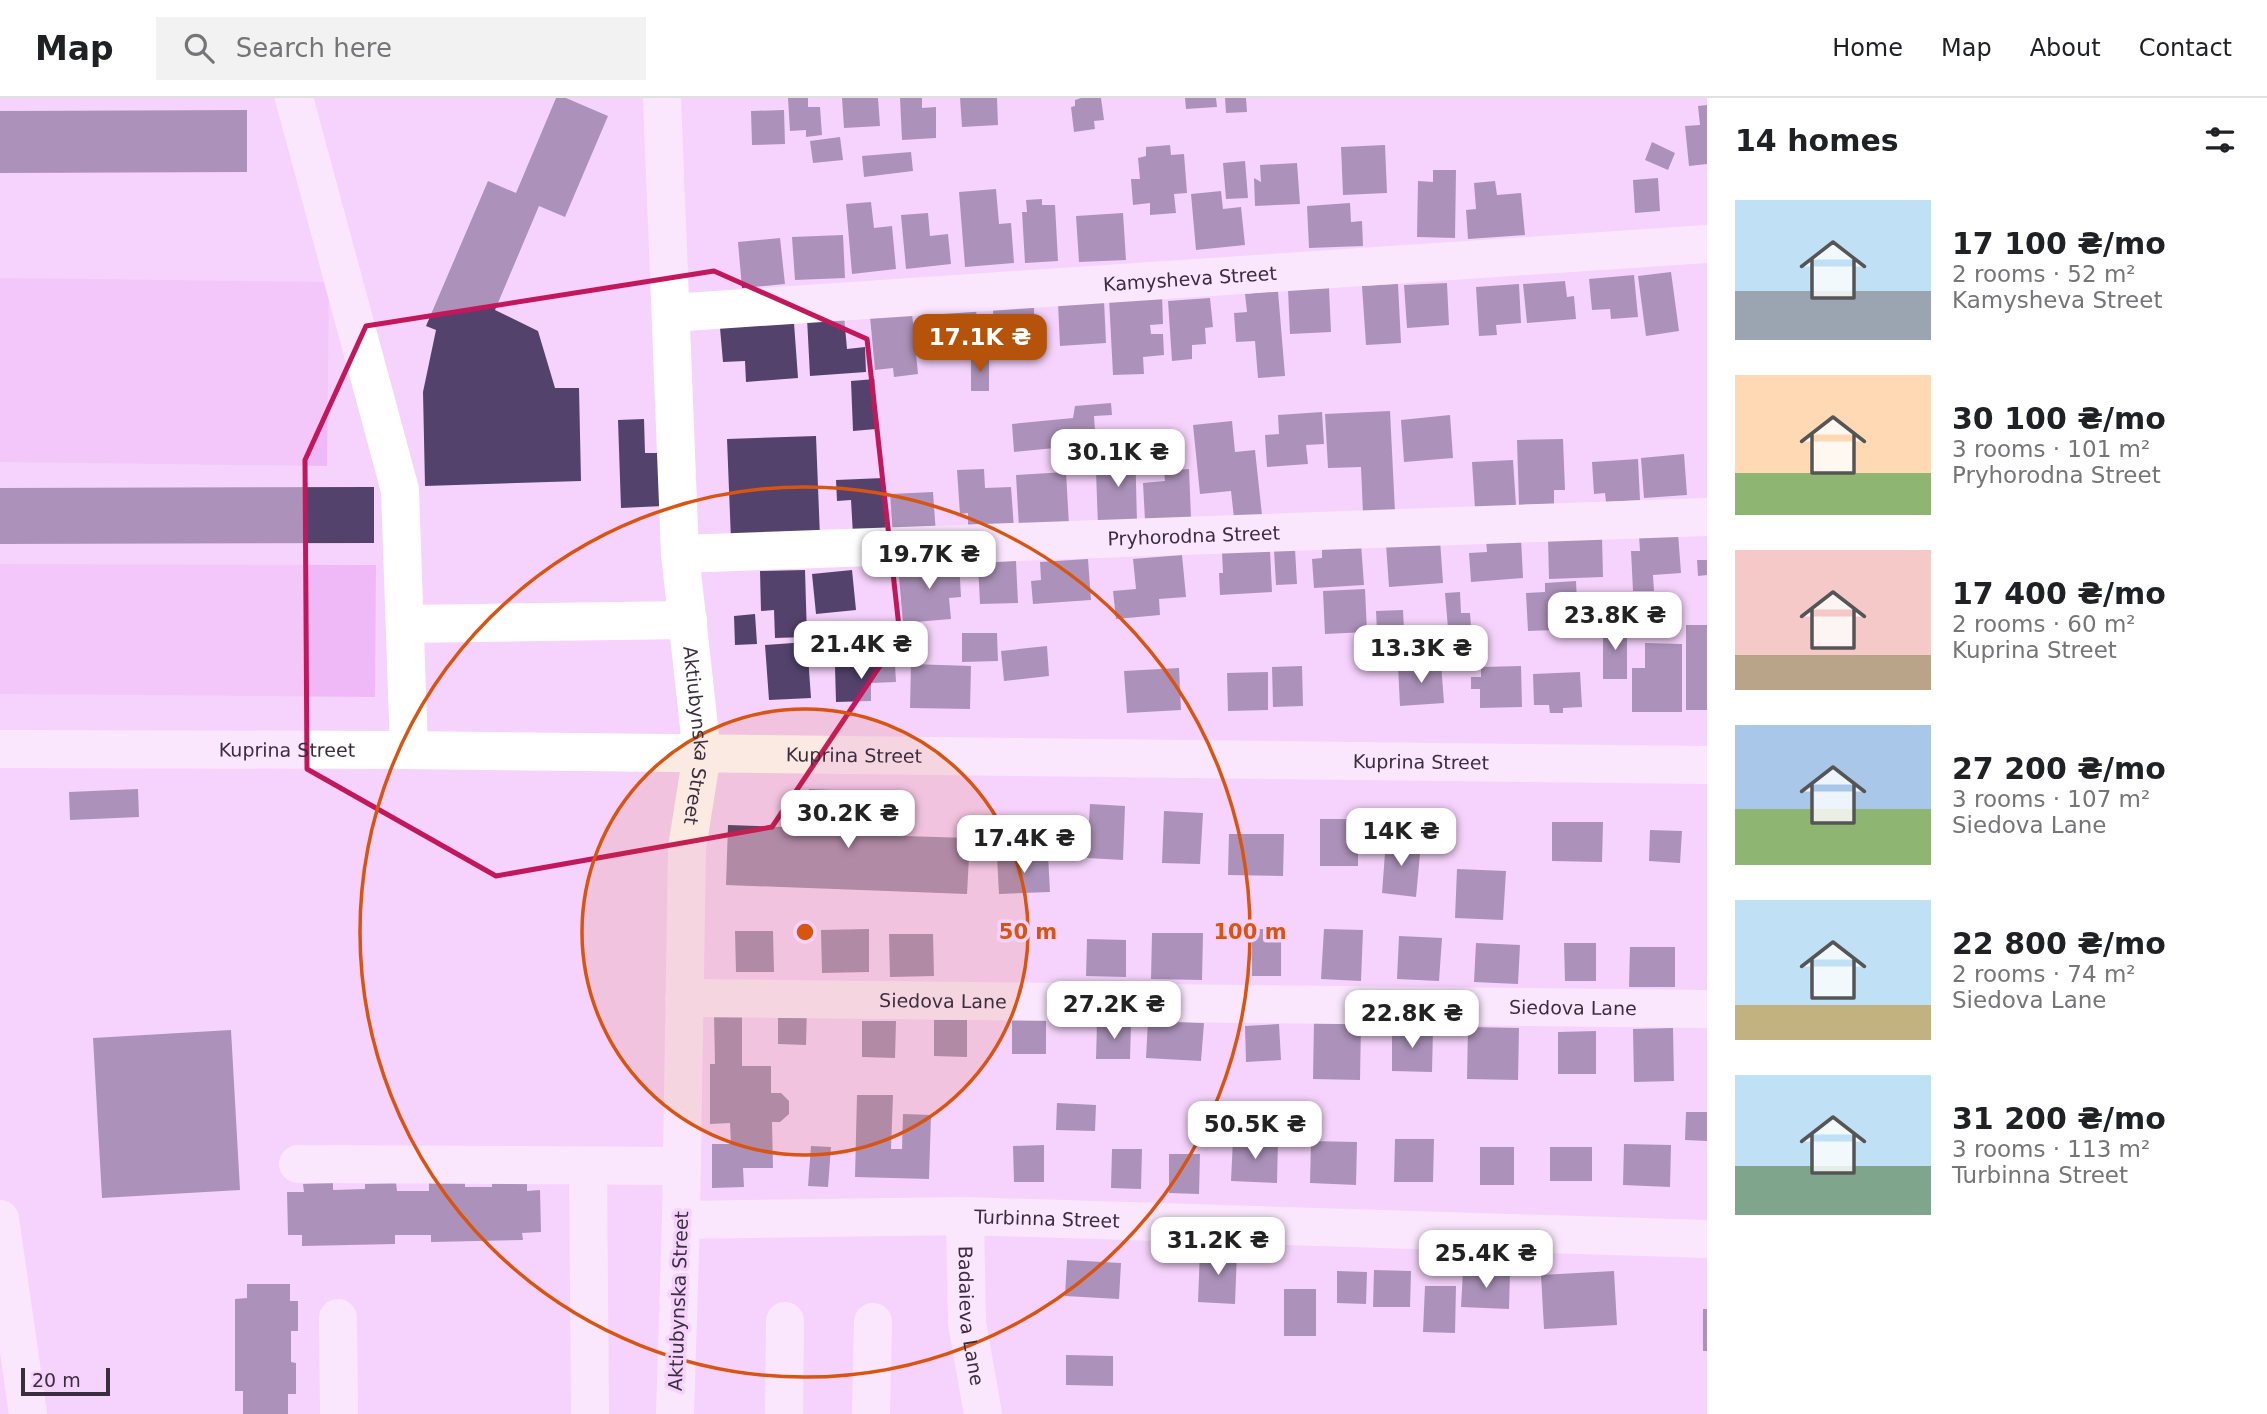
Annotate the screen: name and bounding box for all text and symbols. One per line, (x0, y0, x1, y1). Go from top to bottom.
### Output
search box (156, 17, 646, 80)
text: Map (35, 29, 114, 68)
icon: search (180, 29, 218, 67)
text: Search here (236, 33, 392, 63)
text: Home (1832, 34, 1903, 62)
text: Map (1941, 34, 1992, 62)
text: About (2030, 34, 2101, 62)
text: Contact (2139, 34, 2232, 62)
icon: filters (2201, 121, 2239, 159)
text: 14 homes (1735, 123, 1899, 158)
text: 17 100 ₴/mo (1952, 226, 2166, 261)
icon: home (1791, 228, 1875, 312)
text: 2 rooms · 52 m² (1952, 261, 2136, 287)
street label: Kamysheva Street (1102, 262, 1277, 295)
text: Kamysheva Street (1952, 287, 2162, 313)
pin: 17.1K ₴ (915, 314, 1045, 374)
text: 17.1K ₴ (929, 324, 1031, 350)
text: 30 100 ₴/mo (1952, 401, 2166, 436)
icon: home (1791, 403, 1875, 487)
pin: 30.1K ₴ (1053, 430, 1183, 489)
text: 3 rooms · 101 m² (1952, 436, 2150, 462)
text: 30.1K ₴ (1067, 439, 1169, 465)
text: Pryhorodna Street (1952, 462, 2161, 488)
street label: Pryhorodna Street (1107, 521, 1280, 550)
pin: 19.7K ₴ (864, 532, 994, 591)
text: 19.7K ₴ (878, 541, 980, 567)
text: 17 400 ₴/mo (1952, 576, 2166, 611)
icon: home (1791, 578, 1875, 662)
pin: 23.8K ₴ (1550, 592, 1680, 652)
text: 23.8K ₴ (1564, 602, 1666, 628)
text: 2 rooms · 60 m² (1952, 611, 2136, 637)
pin: 21.4K ₴ (796, 622, 926, 681)
pin: 13.3K ₴ (1356, 626, 1486, 685)
text: 21.4K ₴ (810, 631, 912, 657)
text: 13.3K ₴ (1370, 635, 1472, 661)
text: Kuprina Street (1952, 637, 2117, 663)
street label: Aktiubynska Street (679, 645, 713, 826)
street label: Kuprina Street (219, 739, 355, 761)
street label: Kuprina Street (786, 743, 922, 767)
street label: Kuprina Street (1353, 750, 1489, 773)
text: 27 200 ₴/mo (1952, 751, 2166, 786)
icon: home (1791, 753, 1875, 837)
text: 3 rooms · 107 m² (1952, 786, 2150, 812)
pin: 30.2K ₴ (783, 790, 913, 850)
text: 30.2K ₴ (797, 800, 899, 826)
pin: 14K ₴ (1352, 808, 1450, 868)
text: Siedova Lane (1952, 812, 2106, 838)
pin: 17.4K ₴ (959, 816, 1089, 875)
text: 14K ₴ (1362, 818, 1440, 844)
text: 17.4K ₴ (973, 825, 1075, 851)
centre of rings (793, 920, 817, 944)
text: 50 m (999, 920, 1057, 944)
text: 100 m (1213, 920, 1287, 944)
text: 22 800 ₴/mo (1952, 926, 2166, 961)
icon: home (1791, 928, 1875, 1012)
text: 2 rooms · 74 m² (1952, 961, 2136, 987)
pin: 27.2K ₴ (1049, 982, 1179, 1041)
text: Siedova Lane (1952, 987, 2106, 1013)
street label: Siedova Lane (879, 989, 1007, 1012)
pin: 22.8K ₴ (1347, 990, 1477, 1050)
text: 27.2K ₴ (1063, 991, 1165, 1017)
street label: Siedova Lane (1509, 996, 1637, 1019)
text: 22.8K ₴ (1361, 1000, 1463, 1026)
text: 31 200 ₴/mo (1952, 1101, 2166, 1136)
pin: 50.5K ₴ (1190, 1102, 1320, 1161)
icon: home (1791, 1103, 1875, 1187)
text: 50.5K ₴ (1204, 1111, 1306, 1137)
text: 3 rooms · 113 m² (1952, 1136, 2150, 1162)
text: Turbinna Street (1952, 1162, 2128, 1188)
street label: Turbinna Street (973, 1205, 1120, 1232)
street label: Aktiubynska Street (664, 1211, 692, 1391)
pin: 31.2K ₴ (1153, 1218, 1283, 1277)
text: 31.2K ₴ (1167, 1227, 1269, 1253)
pin: 25.4K ₴ (1421, 1230, 1551, 1290)
text: 25.4K ₴ (1435, 1240, 1537, 1266)
street label: Badaieva Lane (955, 1246, 989, 1387)
scale bar (21, 1365, 110, 1397)
text: 20 m (32, 1369, 81, 1391)

